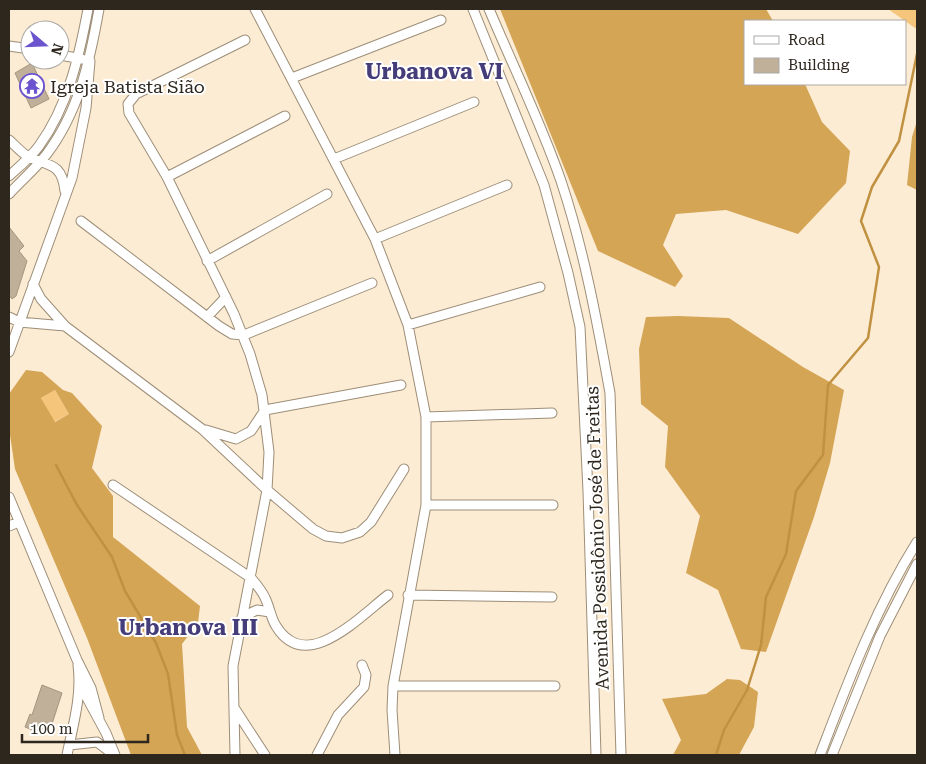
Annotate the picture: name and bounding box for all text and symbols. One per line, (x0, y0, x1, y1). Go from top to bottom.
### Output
north arrow (20, 20, 70, 70)
legend (744, 20, 906, 85)
text: Road (788, 31, 825, 49)
text: N (48, 42, 67, 57)
text: Building (788, 56, 850, 74)
district label: Urbanova VI (365, 59, 503, 84)
temple icon: Igreja Batista Sião (19, 73, 45, 99)
place label: Igreja Batista Sião (50, 76, 205, 97)
street label: Avenida Possidônio José de Freitas (581, 386, 613, 690)
district label: Urbanova III (118, 615, 258, 640)
scale bar (22, 712, 149, 744)
text: 100 m (30, 720, 73, 738)

